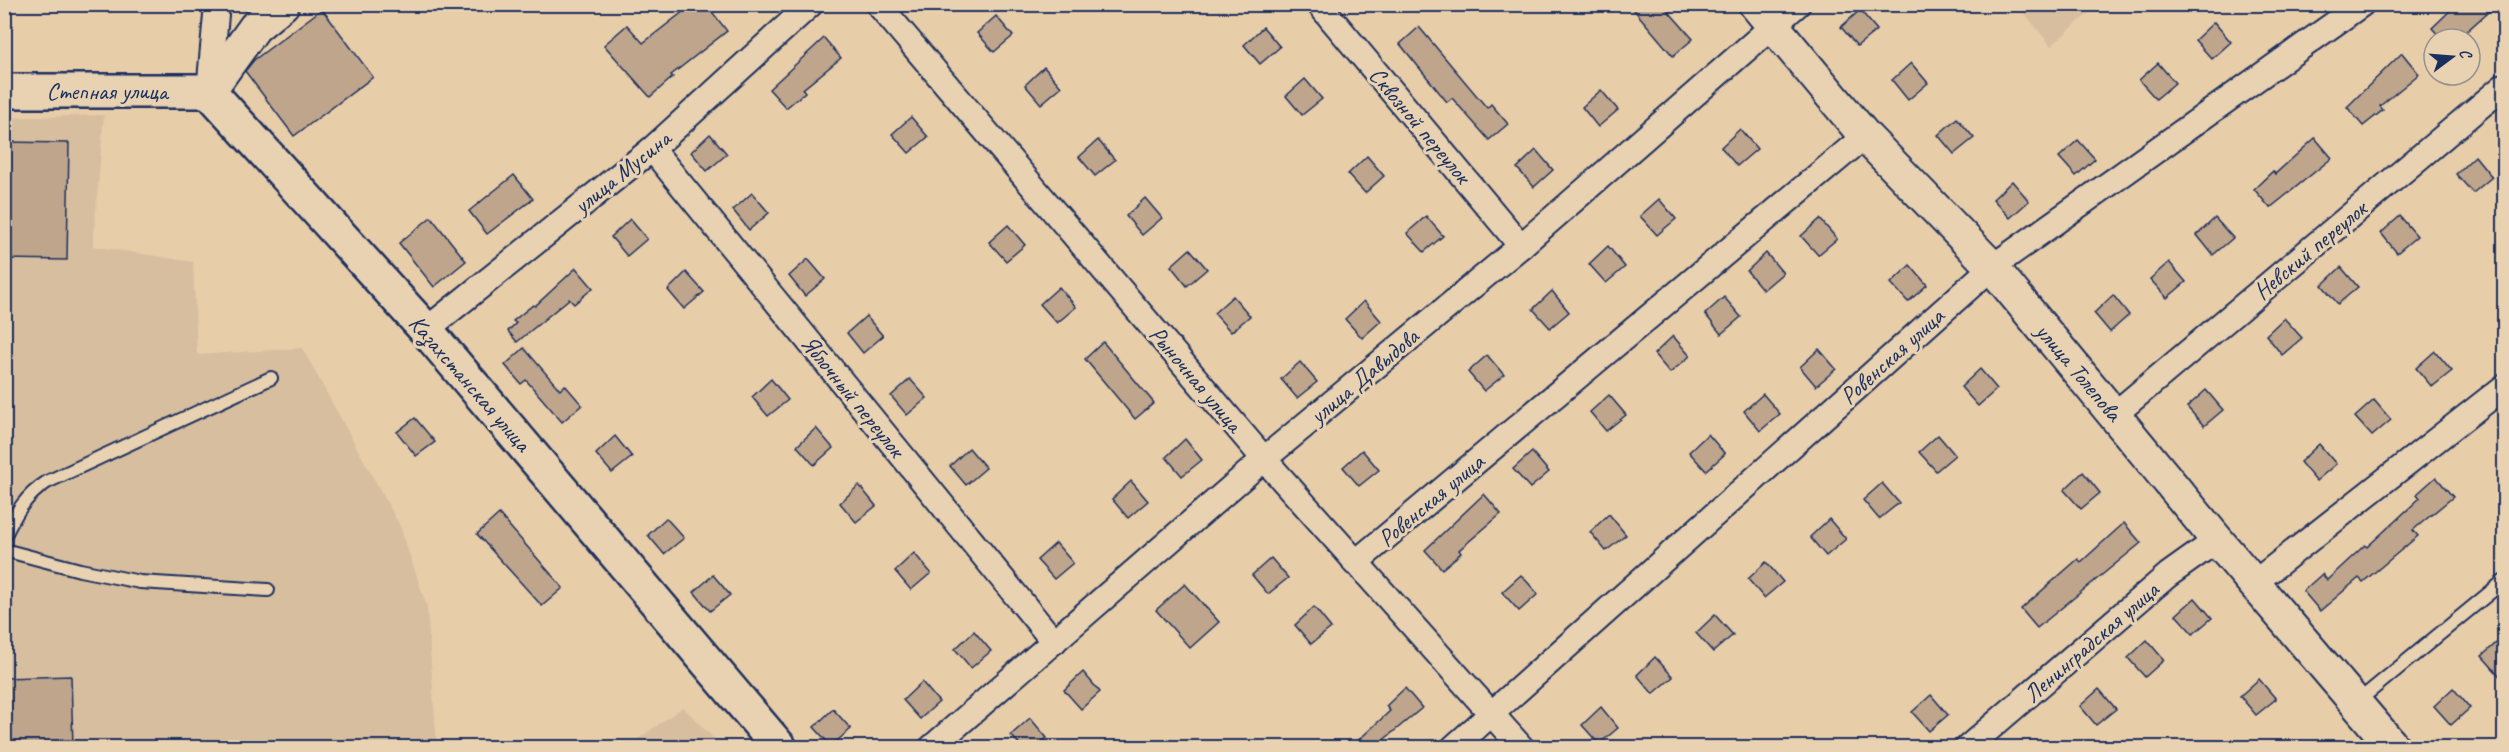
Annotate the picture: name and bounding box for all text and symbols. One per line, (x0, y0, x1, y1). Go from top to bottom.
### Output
north arrow (2422, 27, 2482, 87)
text: С (2455, 47, 2477, 62)
street label: Сквозной переулок (1363, 61, 1479, 191)
street label: Степная улица (46, 76, 170, 106)
street label: улица Мусина (566, 122, 678, 222)
street label: Невский переулок (2247, 193, 2374, 306)
street label: Ровенская улица (1834, 300, 1951, 411)
street label: Казахстанская улица (402, 308, 538, 459)
street label: улица Толепова (2028, 315, 2130, 428)
street label: Рыночная улица (1143, 320, 1250, 440)
street label: улица Давыдова (1302, 321, 1426, 432)
street label: Яблочный переулок (795, 329, 913, 465)
street label: Ровенская улица (1372, 446, 1492, 553)
street label: Ленинградская улица (2017, 574, 2166, 709)

